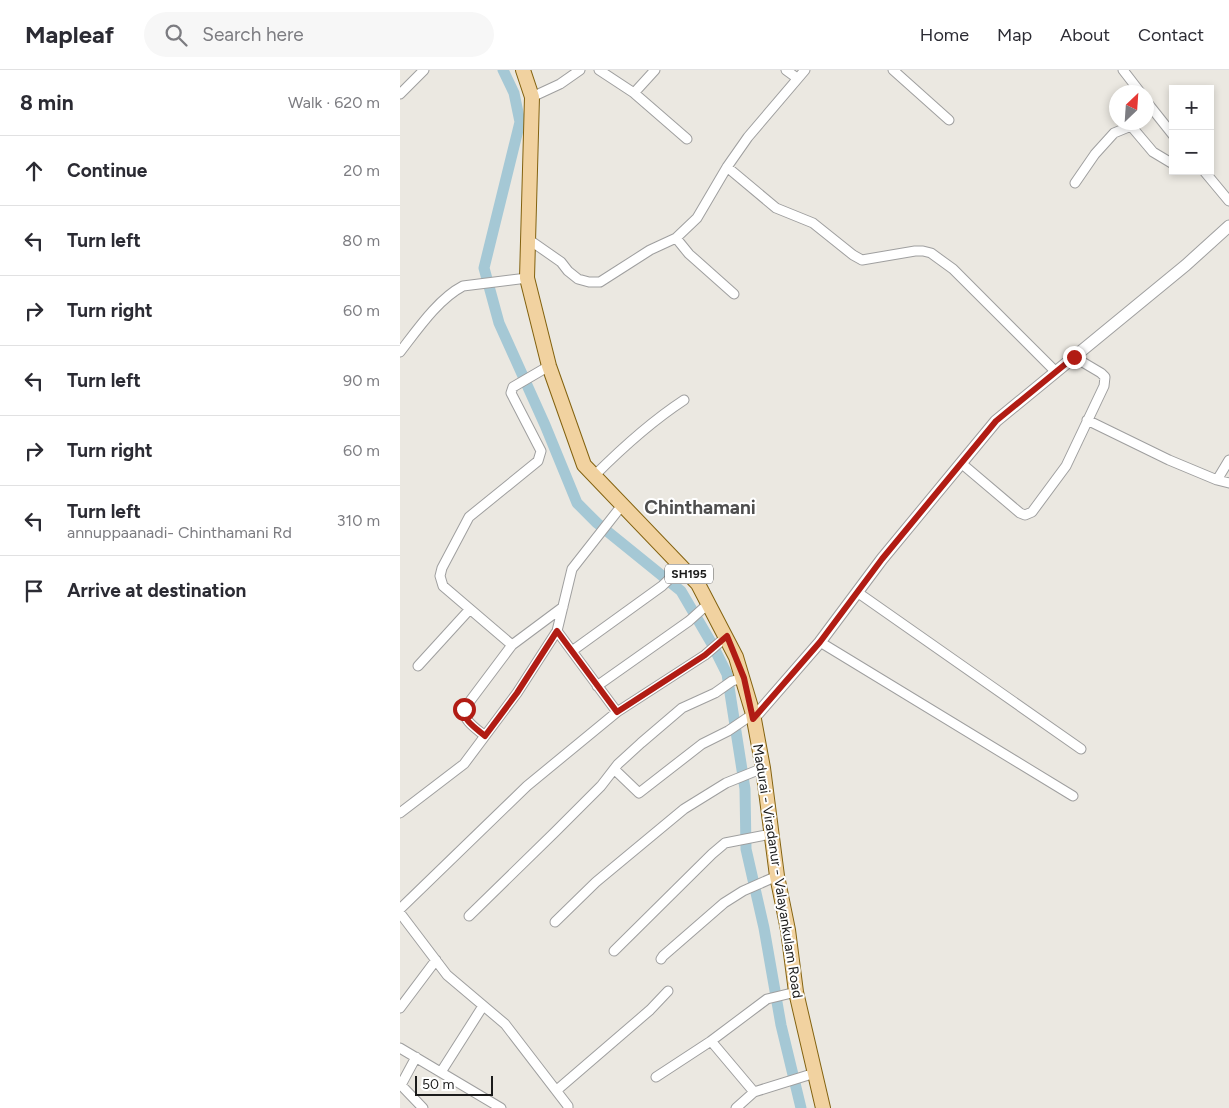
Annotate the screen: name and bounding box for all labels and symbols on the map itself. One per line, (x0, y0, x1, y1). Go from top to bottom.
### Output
north arrow (1109, 85, 1154, 130)
route end (1063, 346, 1086, 369)
district label: Chinthamani (644, 496, 756, 519)
road number: SH195 (665, 564, 713, 584)
route start (453, 698, 476, 721)
street label: Madurai - Viradanur - Valayankulam Road (749, 743, 806, 999)
scale bar (415, 1073, 492, 1096)

